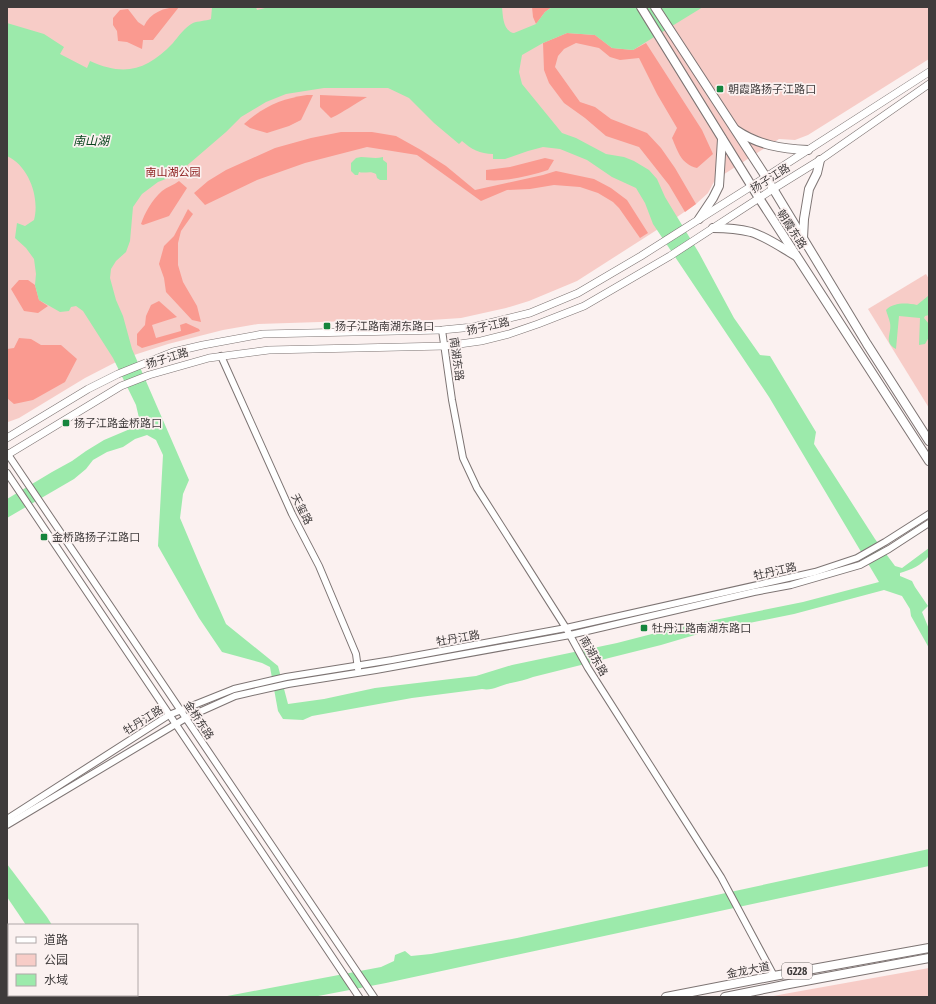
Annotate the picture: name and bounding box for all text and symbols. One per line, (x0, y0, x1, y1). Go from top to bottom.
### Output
place label: 朝霞路扬子江路口 (728, 83, 816, 96)
marker: 朝霞路扬子江路口 (715, 84, 725, 94)
water label: 南山湖 (73, 134, 111, 148)
street label: 扬子江路 (748, 161, 792, 196)
park label: 南山湖公园 (146, 166, 201, 179)
street label: 朝霞东路 (774, 207, 809, 251)
street label: 扬子江路 (465, 315, 511, 338)
place label: 扬子江路南湖东路口 (335, 320, 434, 333)
marker: 扬子江路南湖东路口 (322, 321, 332, 331)
street label: 南湖东路 (447, 336, 466, 382)
street label: 扬子江路 (144, 346, 190, 371)
place label: 扬子江路金桥路口 (74, 417, 162, 430)
marker: 扬子江路金桥路口 (61, 418, 71, 428)
street label: 天玺路 (288, 492, 315, 527)
place label: 金桥路扬子江路口 (52, 531, 140, 544)
marker: 金桥路扬子江路口 (39, 532, 49, 542)
street label: 牡丹江路 (752, 560, 798, 583)
place label: 牡丹江路南湖东路口 (652, 622, 751, 635)
marker: 牡丹江路南湖东路口 (639, 623, 649, 633)
street label: 牡丹江路 (435, 628, 481, 649)
street label: 南湖东路 (577, 634, 610, 679)
street label: 金桥东路 (181, 698, 216, 742)
street label: 牡丹江路 (121, 703, 165, 738)
legend (8, 924, 138, 996)
text: 道路 (44, 933, 68, 947)
text: 公园 (44, 953, 68, 967)
street label: 金龙大道 (725, 960, 771, 981)
road number: G228 (782, 963, 812, 979)
text: 水域 (44, 973, 68, 987)

